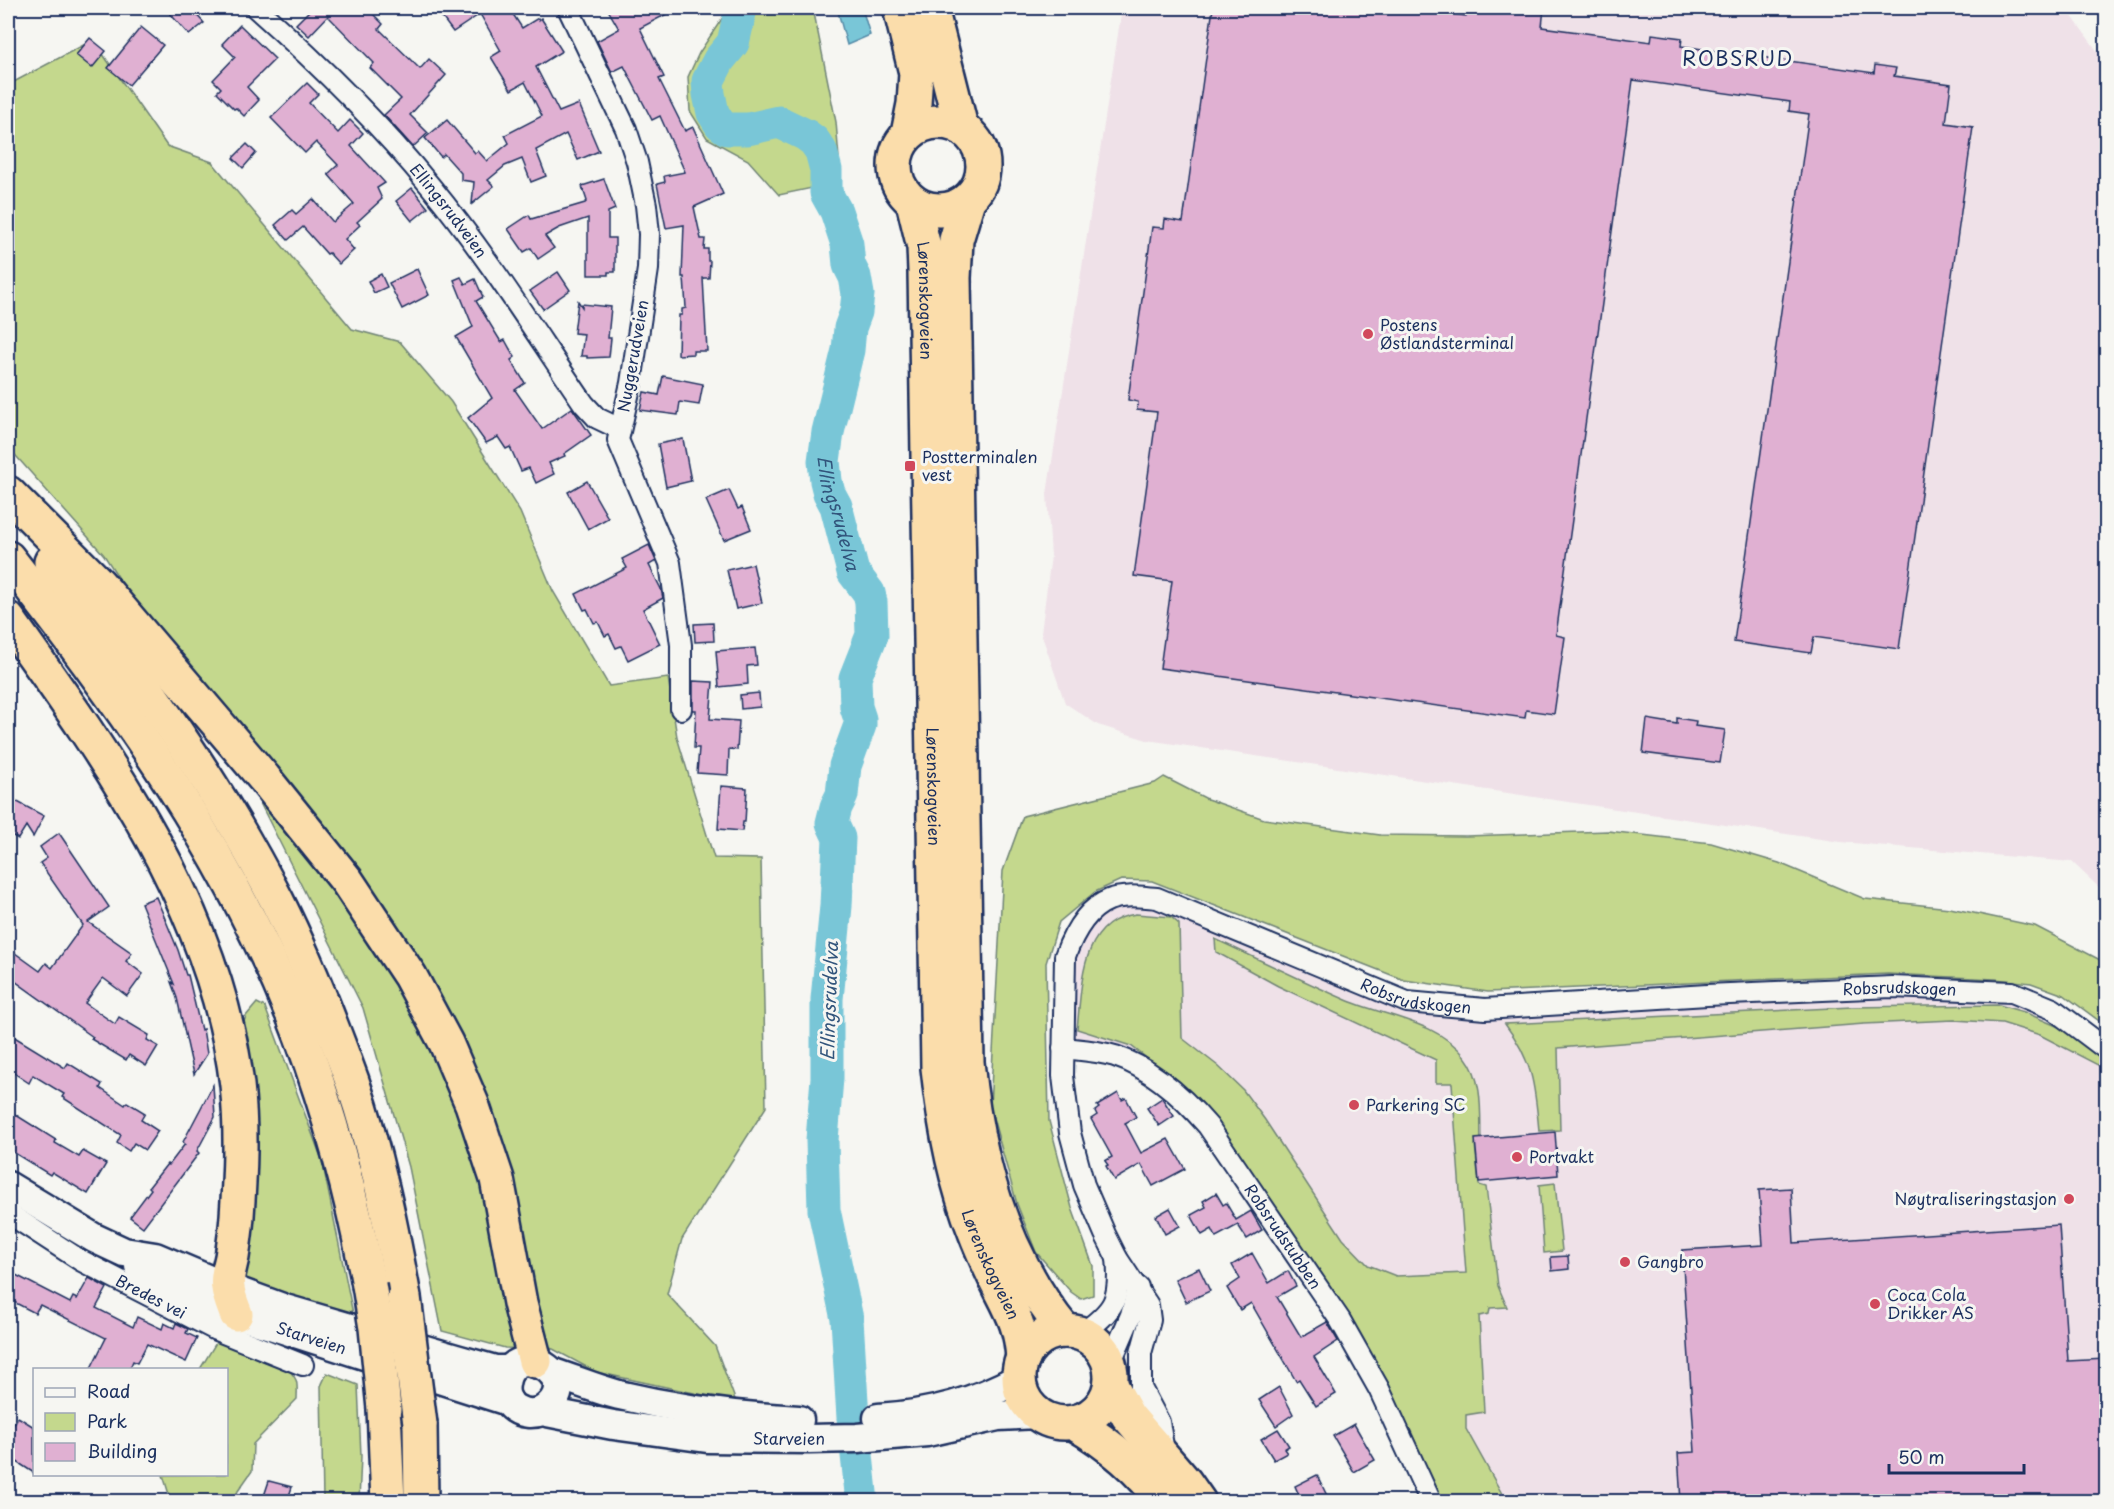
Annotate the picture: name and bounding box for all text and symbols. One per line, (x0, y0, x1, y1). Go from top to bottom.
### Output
district label: ROBSRUD (1682, 43, 1794, 73)
street label: Ellingsrudveien (405, 157, 494, 262)
street label: Lørenskogveien (912, 239, 939, 360)
street label: Nuggerudveien (610, 298, 654, 414)
place label: Postens Østlandsterminal (1380, 312, 1514, 354)
marker: Postens Østlandsterminal (1361, 327, 1375, 341)
place label: Postterminalen vest (922, 444, 1038, 486)
water label: Ellingsrudelva (812, 455, 867, 575)
marker: Postterminalen vest (903, 459, 917, 473)
street label: Lørenskogveien (921, 727, 947, 846)
water label: Ellingsrudelva (813, 940, 844, 1061)
street label: Robsrudskogen (1357, 971, 1472, 1019)
street label: Robsrudskogen (1842, 974, 1957, 1001)
place label: Parkering SC (1366, 1092, 1466, 1116)
marker: Parkering SC (1347, 1098, 1361, 1112)
place label: Portvakt (1529, 1144, 1594, 1168)
marker: Portvakt (1510, 1150, 1524, 1164)
street label: Robsrudstubben (1239, 1178, 1328, 1293)
place label: Nøytraliseringstasjon (1894, 1186, 2057, 1210)
marker: Nøytraliseringstasjon (2062, 1192, 2076, 1206)
street label: Lørenskogveien (956, 1206, 1027, 1323)
place label: Gangbro (1637, 1249, 1704, 1273)
marker: Gangbro (1618, 1255, 1632, 1269)
street label: Bredes vei (112, 1268, 191, 1324)
place label: Coca Cola Drikker AS (1887, 1282, 1974, 1324)
marker: Coca Cola Drikker AS (1868, 1297, 1882, 1311)
street label: Starveien (274, 1315, 350, 1360)
legend (33, 1368, 228, 1476)
text: Road (87, 1377, 131, 1404)
text: Park (87, 1407, 127, 1434)
street label: Starveien (753, 1425, 825, 1450)
text: Building (87, 1437, 157, 1464)
scale bar (1889, 1437, 2024, 1475)
text: 50 m (1898, 1443, 1945, 1470)

